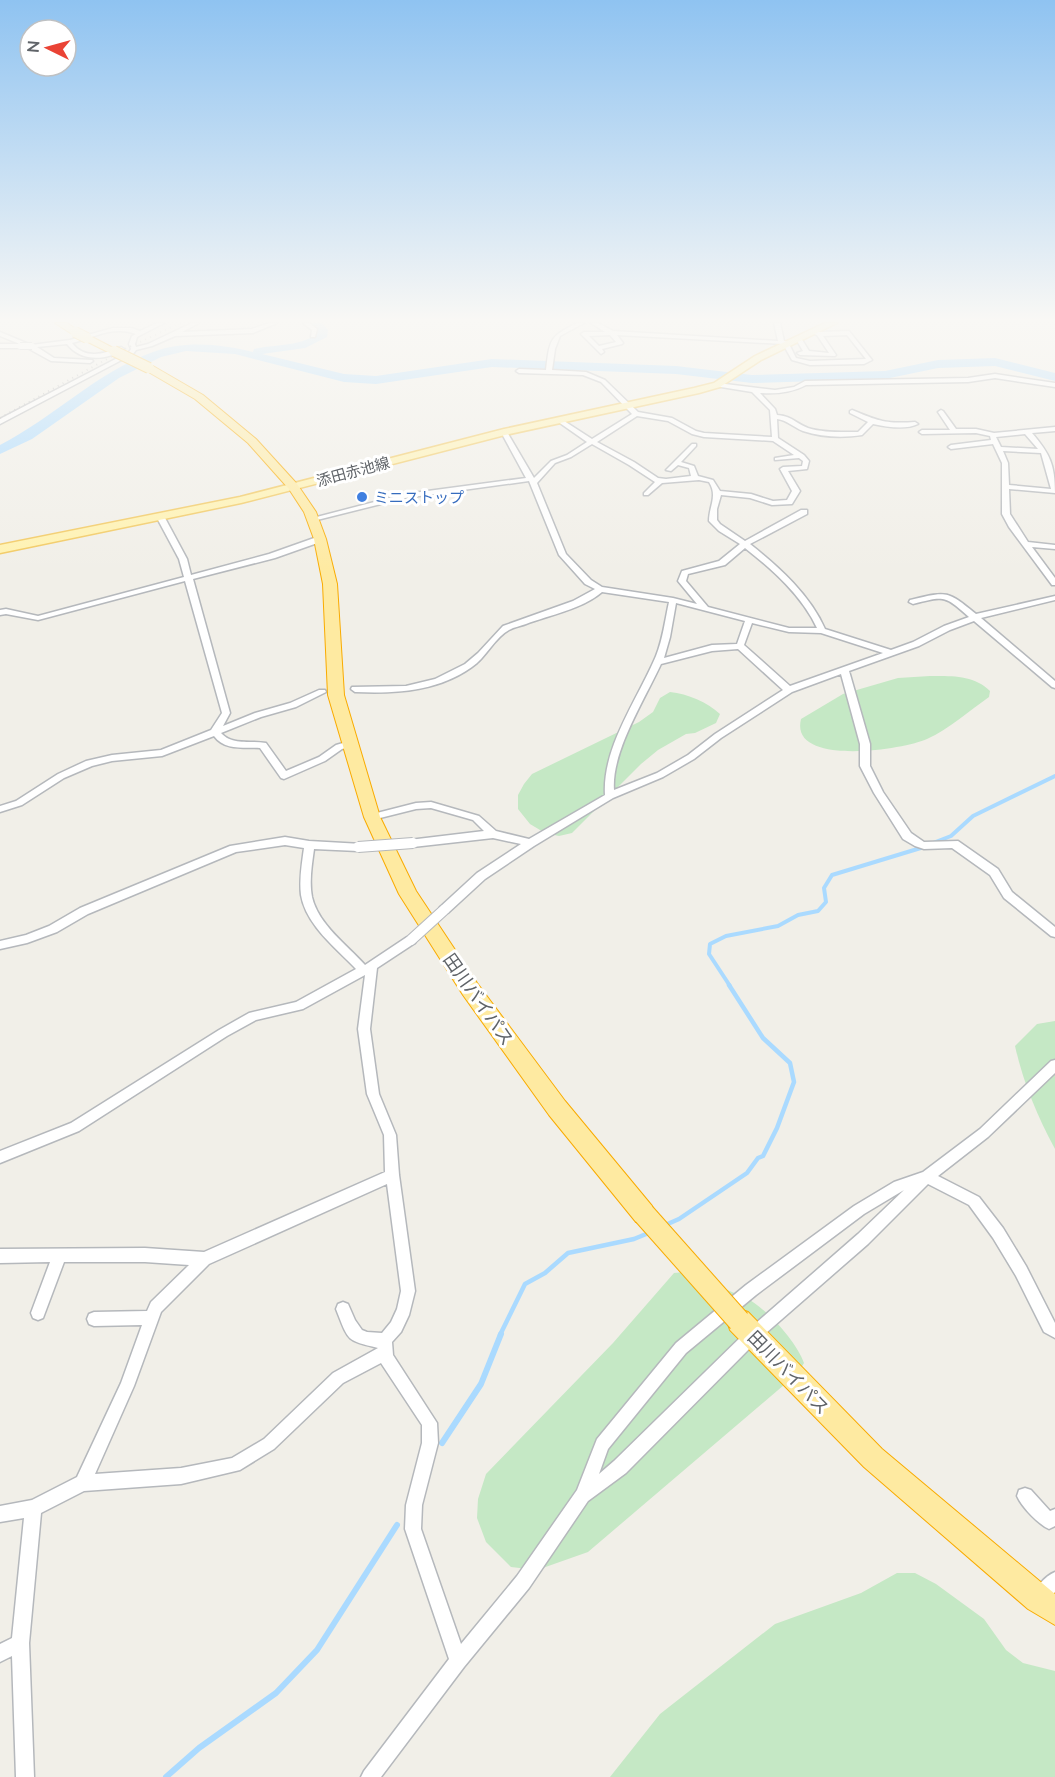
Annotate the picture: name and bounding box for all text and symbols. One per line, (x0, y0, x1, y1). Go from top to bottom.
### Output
north arrow (18, 18, 78, 78)
text: N (23, 40, 43, 54)
street label: 添田赤池線 (314, 453, 392, 489)
place label: ミニストップ (374, 488, 464, 506)
marker: ミニストップ (355, 490, 369, 504)
street label: 田川バイパス (439, 949, 519, 1049)
street label: 田川バイパス (744, 1326, 834, 1418)

